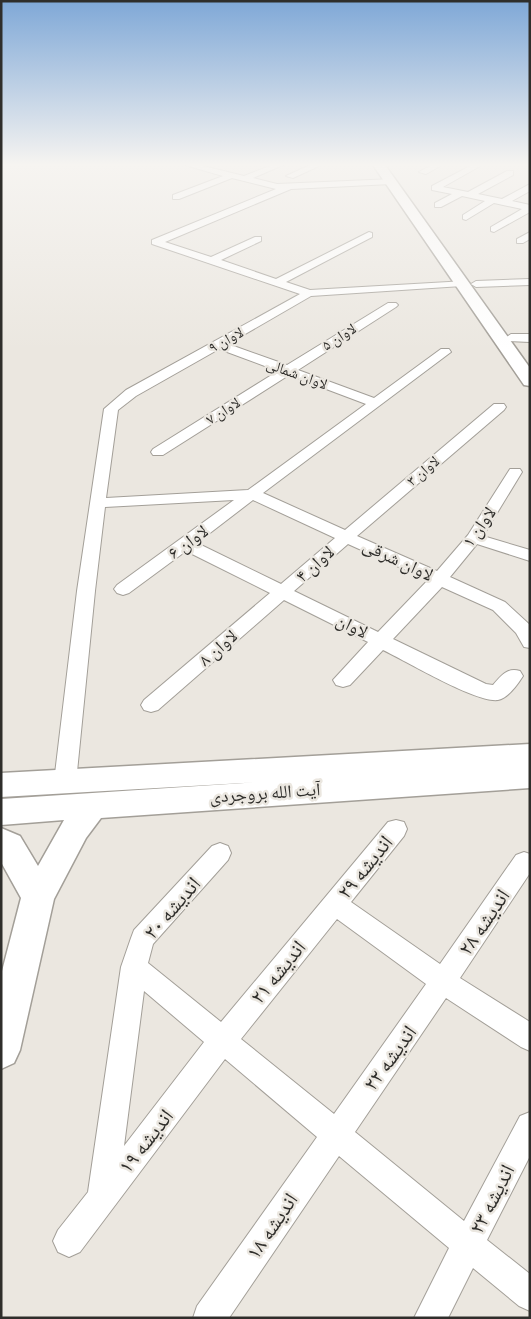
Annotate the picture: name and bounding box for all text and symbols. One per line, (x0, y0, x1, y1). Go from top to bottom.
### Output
street label: لاوان ۵ (318, 319, 360, 355)
street label: لاوان ۹ (205, 322, 247, 358)
street label: لاوان شمالی (264, 354, 330, 394)
street label: لاوان ۷ (202, 393, 244, 429)
street label: لاوان ۳ (402, 451, 444, 491)
street label: لاوان ۱ (456, 502, 501, 551)
street label: لاوان ۶ (163, 519, 212, 564)
street label: لاوان شرقی (359, 533, 437, 586)
street label: لاوان ۴ (291, 540, 339, 587)
street label: لاوان (333, 608, 372, 643)
street label: لاوان ۸ (193, 624, 242, 671)
street label: آیت الله بروجردی (209, 777, 322, 808)
street label: اندیشه ۲۹ (331, 829, 397, 903)
street label: اندیشه ۲۰ (137, 871, 205, 944)
street label: اندیشه ۲۸ (452, 883, 514, 959)
street label: اندیشه ۲۱ (244, 934, 310, 1008)
street label: اندیشه ۲۲ (357, 1020, 421, 1095)
street label: اندیشه ۱۹ (112, 1103, 178, 1177)
street label: اندیشه ۲۳ (463, 1159, 519, 1237)
street label: اندیشه ۱۸ (240, 1187, 302, 1263)

